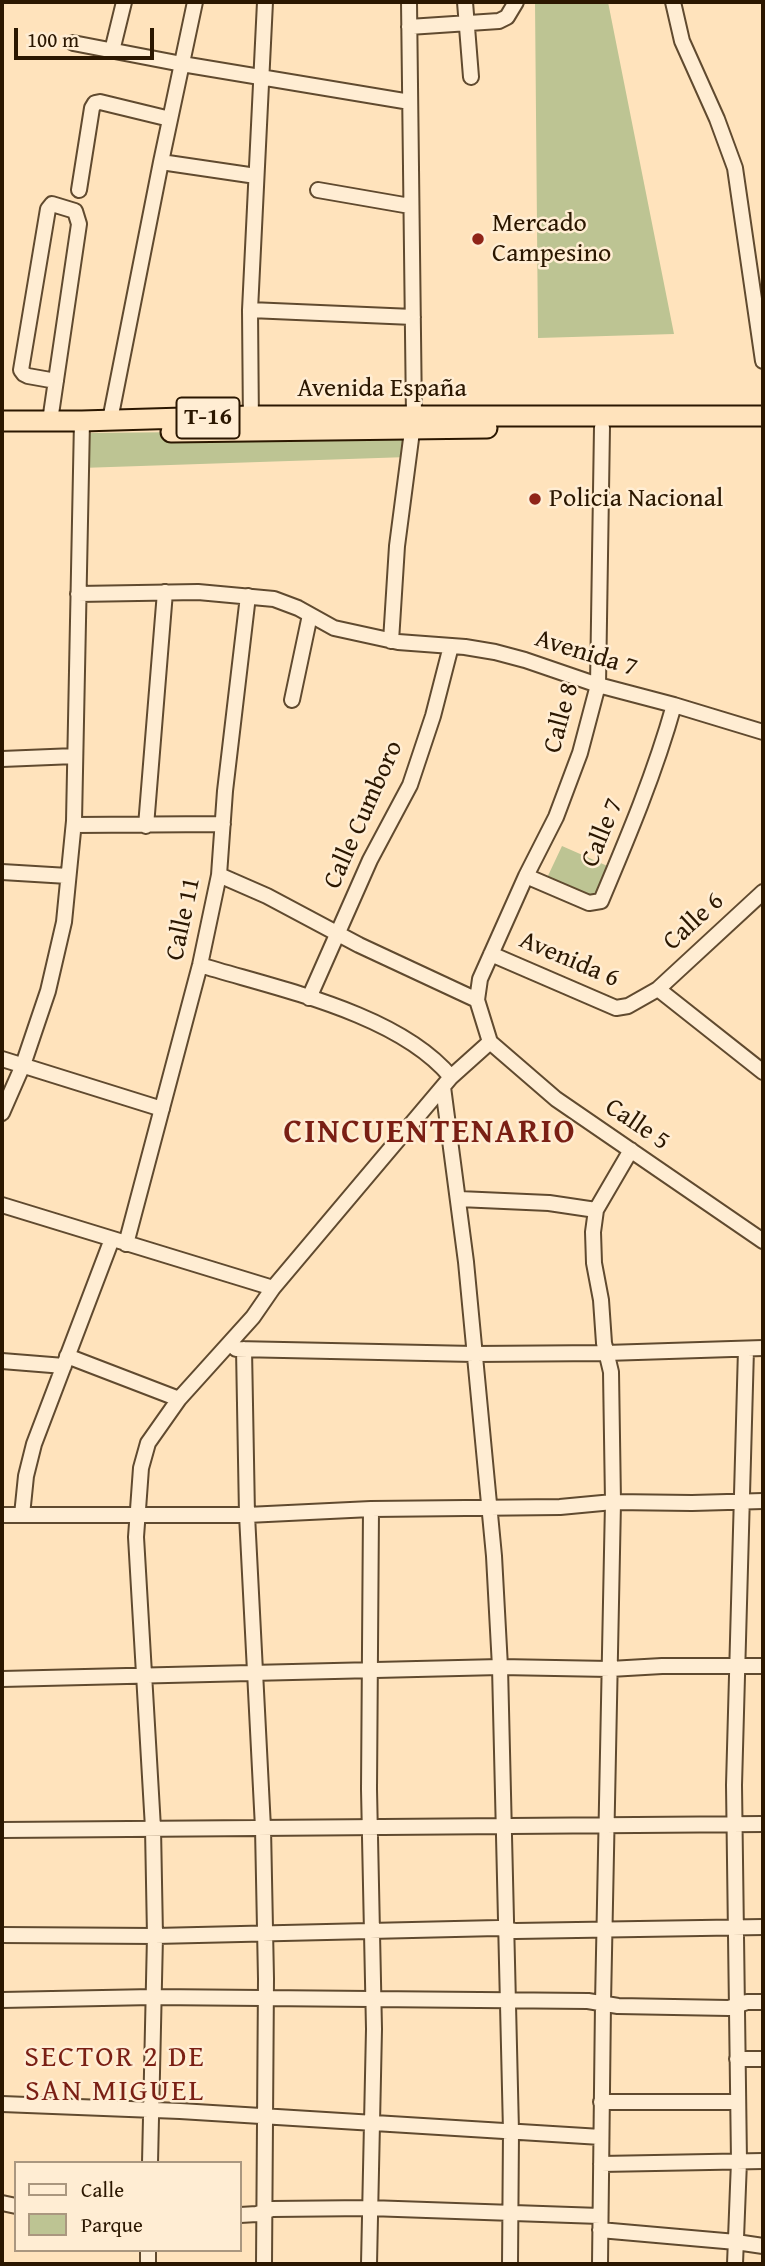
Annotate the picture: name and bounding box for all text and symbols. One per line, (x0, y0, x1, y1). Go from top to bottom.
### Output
scale bar (18, 14, 158, 58)
text: 100 m (27, 24, 79, 55)
place label: Mercado Campesino (492, 208, 611, 270)
marker: Mercado Campesino (470, 231, 486, 247)
street label: Avenida España (297, 373, 467, 405)
road number: T-16 (176, 398, 240, 438)
place label: Policia Nacional (549, 483, 723, 515)
marker: Policia Nacional (527, 491, 543, 507)
street label: Avenida 7 (531, 624, 641, 684)
street label: Calle 8 (538, 679, 586, 757)
street label: Calle Cumboro (317, 736, 411, 894)
street label: Calle 7 (575, 794, 631, 872)
street label: Calle 11 (160, 875, 208, 963)
street label: Calle 6 (657, 886, 731, 958)
street label: Avenida 6 (514, 925, 624, 995)
street label: Calle 5 (599, 1092, 675, 1158)
district label: CINCUENTENARIO (285, 1114, 575, 1154)
district label: SECTOR 2 DE SAN MIGUEL (26, 2040, 204, 2110)
legend (14, 2161, 242, 2252)
text: Calle (81, 2174, 124, 2205)
text: Parque (81, 2209, 143, 2240)

